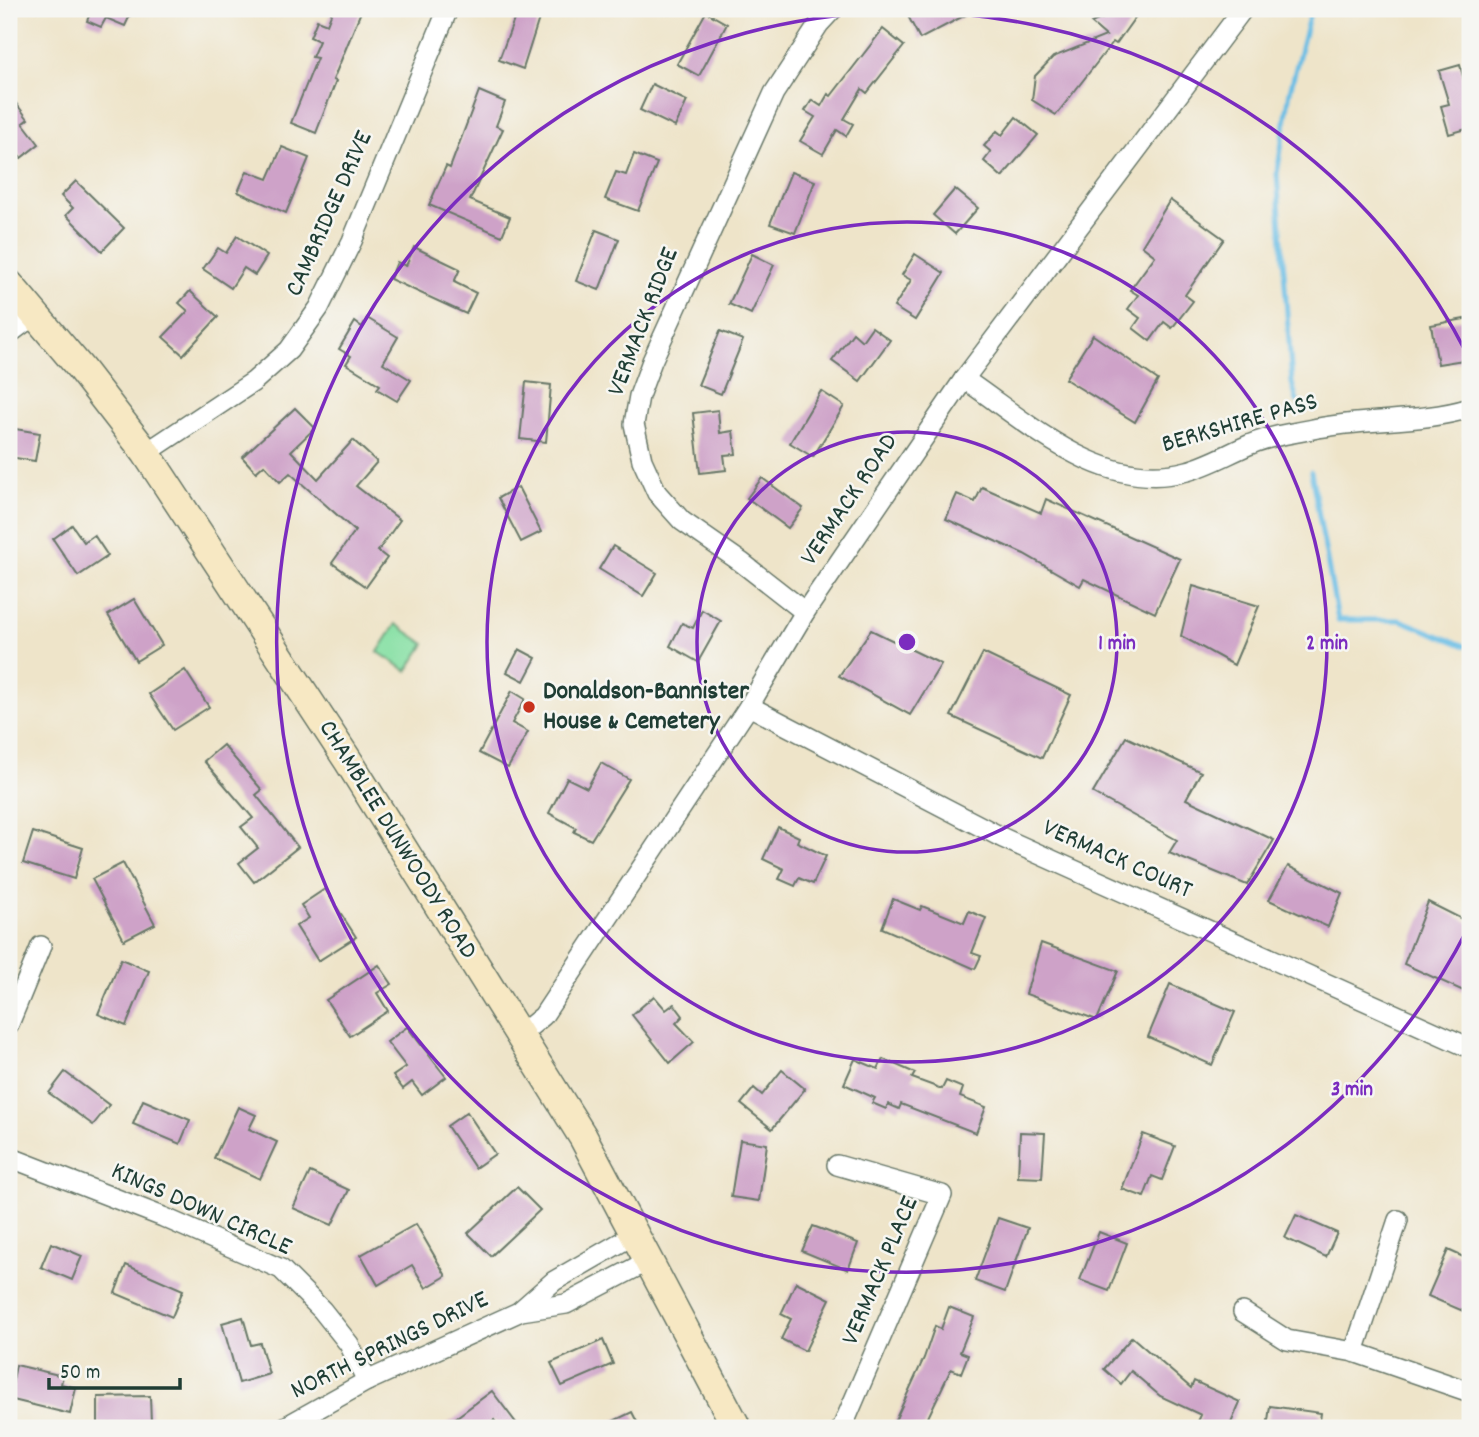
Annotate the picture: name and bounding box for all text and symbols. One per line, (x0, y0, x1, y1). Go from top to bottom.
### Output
street label: CAMBRIDGE DRIVE (277, 125, 383, 303)
street label: VERMACK RIDGE (599, 242, 689, 402)
street label: BERKSHIRE PASS (1158, 384, 1322, 464)
street label: VERMACK ROAD (792, 426, 908, 574)
centre of rings (895, 630, 919, 654)
text: 1 min (1098, 630, 1136, 660)
text: 2 min (1306, 630, 1348, 660)
place label: Donaldson-Bannister House & Cemetery (543, 674, 749, 741)
marker: Donaldson-Bannister House & Cemetery (521, 699, 537, 715)
street label: CHAMBLEE DUNWOODY ROAD (308, 713, 486, 967)
street label: VERMACK COURT (1036, 810, 1198, 910)
text: 3 min (1331, 1076, 1373, 1106)
street label: KINGS DOWN CIRCLE (105, 1154, 297, 1267)
street label: VERMACK PLACE (833, 1191, 929, 1351)
street label: NORTH SPRINGS DRIVE (285, 1282, 495, 1410)
scale bar (49, 1346, 180, 1390)
text: 50 m (60, 1359, 100, 1389)

